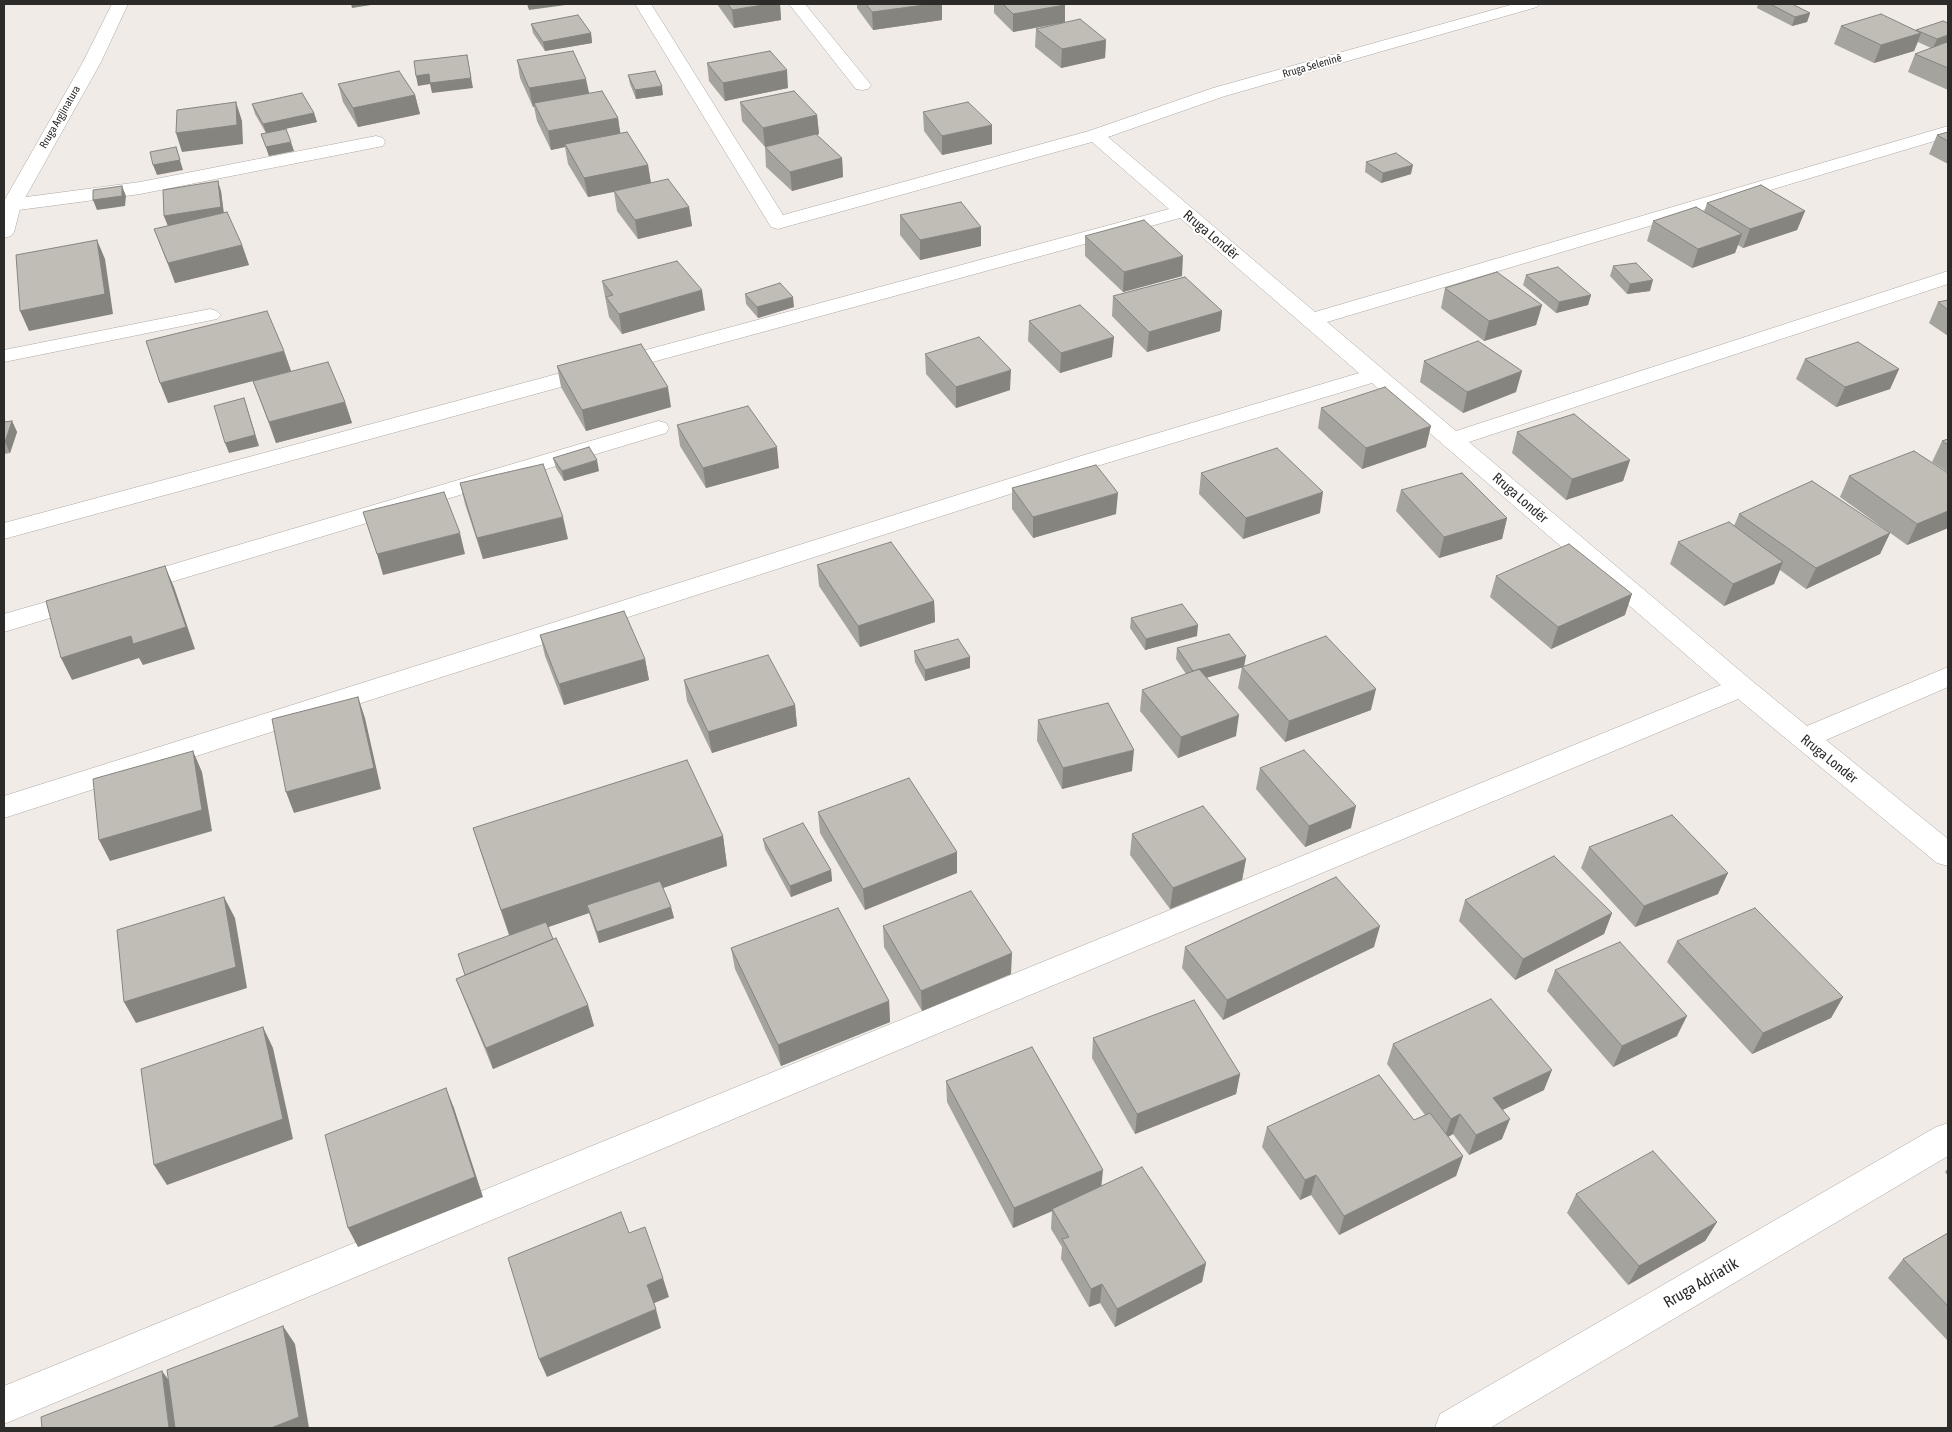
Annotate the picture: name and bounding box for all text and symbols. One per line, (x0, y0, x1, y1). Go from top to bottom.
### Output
street label: Rruga Seleninë (1281, 51, 1343, 81)
street label: Rruga Argjinatura (37, 83, 83, 151)
street label: Rruga Londër (1180, 207, 1242, 263)
street label: Rruga Londër (1489, 469, 1551, 527)
street label: Rruga Londër (1797, 731, 1861, 787)
street label: Rruga Adriatik (1660, 1254, 1742, 1312)

